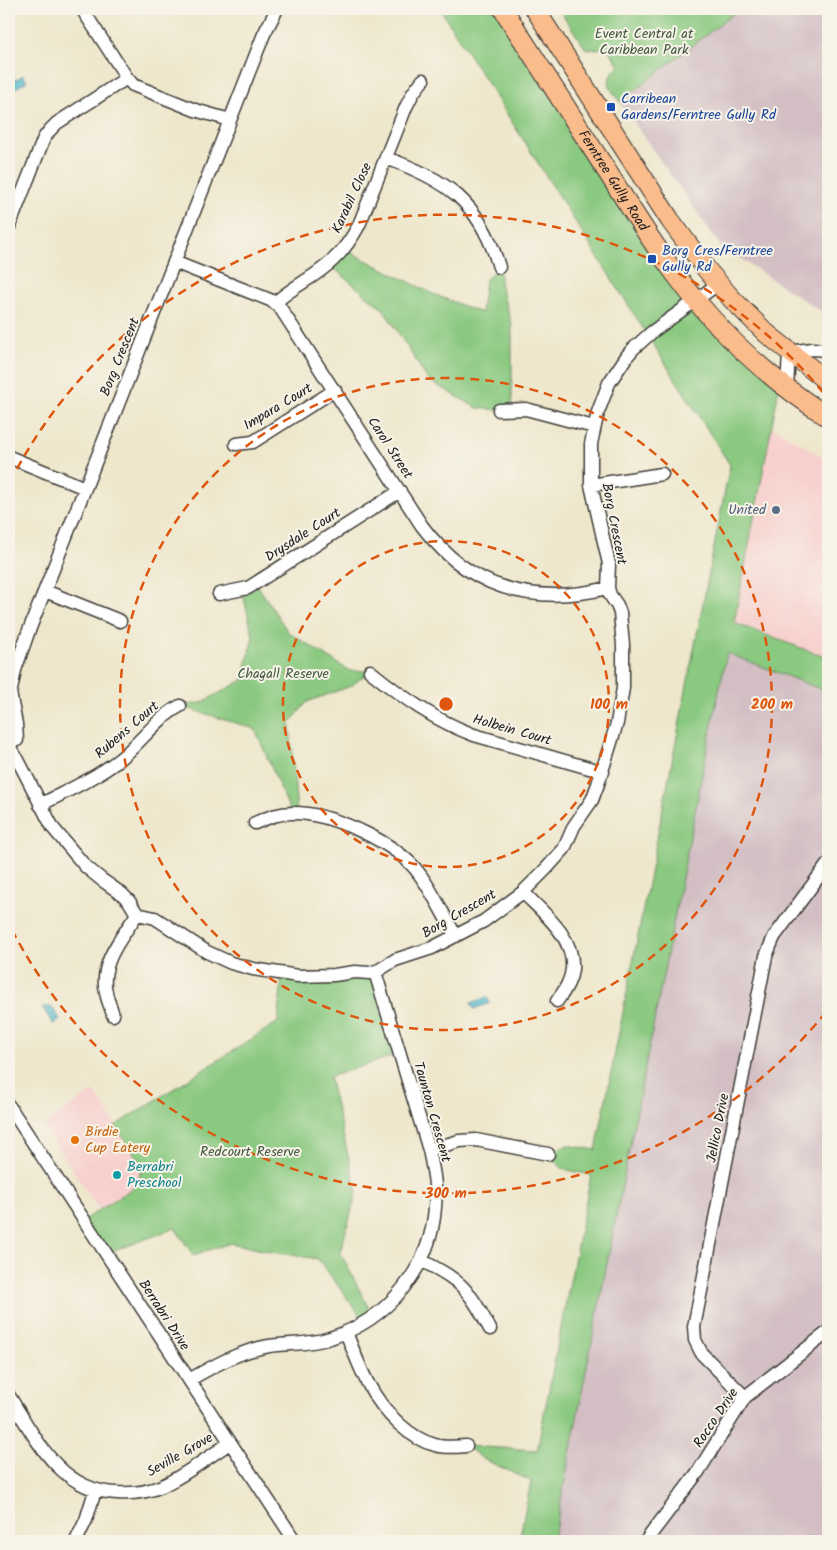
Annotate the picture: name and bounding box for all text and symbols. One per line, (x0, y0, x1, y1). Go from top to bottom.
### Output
park label: Event Central at Caribbean Park (595, 23, 694, 61)
place label: Carribean Gardens/Ferntree Gully Rd (621, 88, 777, 126)
marker: Carribean Gardens/Ferntree Gully Rd (605, 101, 617, 113)
street label: Ferntree Gully Road (572, 126, 654, 237)
street label: Karabil Close (326, 158, 378, 237)
place label: Borg Cres/Ferntree Gully Rd (662, 240, 773, 278)
marker: Borg Cres/Ferntree Gully Rd (646, 253, 658, 265)
street label: Borg Crescent (94, 314, 146, 400)
street label: Impara Court (239, 377, 317, 436)
street label: Carol Street (362, 412, 419, 484)
street label: Borg Crescent (595, 481, 633, 567)
place label: United (728, 499, 767, 521)
street label: Drysdale Court (261, 502, 346, 568)
marker: United (770, 504, 782, 516)
park label: Chagall Reserve (237, 663, 330, 685)
text: 100 m (590, 693, 628, 717)
text: 200 m (751, 693, 793, 717)
street label: Rubens Court (90, 695, 165, 764)
centre of rings (437, 695, 455, 713)
street label: Holbein Court (470, 708, 554, 752)
street label: Borg Crescent (418, 883, 501, 944)
street label: Taunton Crescent (407, 1059, 457, 1165)
street label: Jellico Drive (700, 1091, 736, 1165)
place label: Birdie Cup Eatery (85, 1121, 151, 1159)
marker: Birdie Cup Eatery (69, 1134, 81, 1146)
park label: Redcourt Reserve (200, 1141, 301, 1163)
place label: Berrabri Preschool (127, 1156, 182, 1194)
marker: Berrabri Preschool (111, 1169, 123, 1181)
text: 300 m (424, 1182, 467, 1206)
street label: Berrabri Drive (133, 1275, 196, 1356)
street label: Rocco Drive (688, 1383, 745, 1452)
street label: Seville Grove (143, 1427, 218, 1483)

